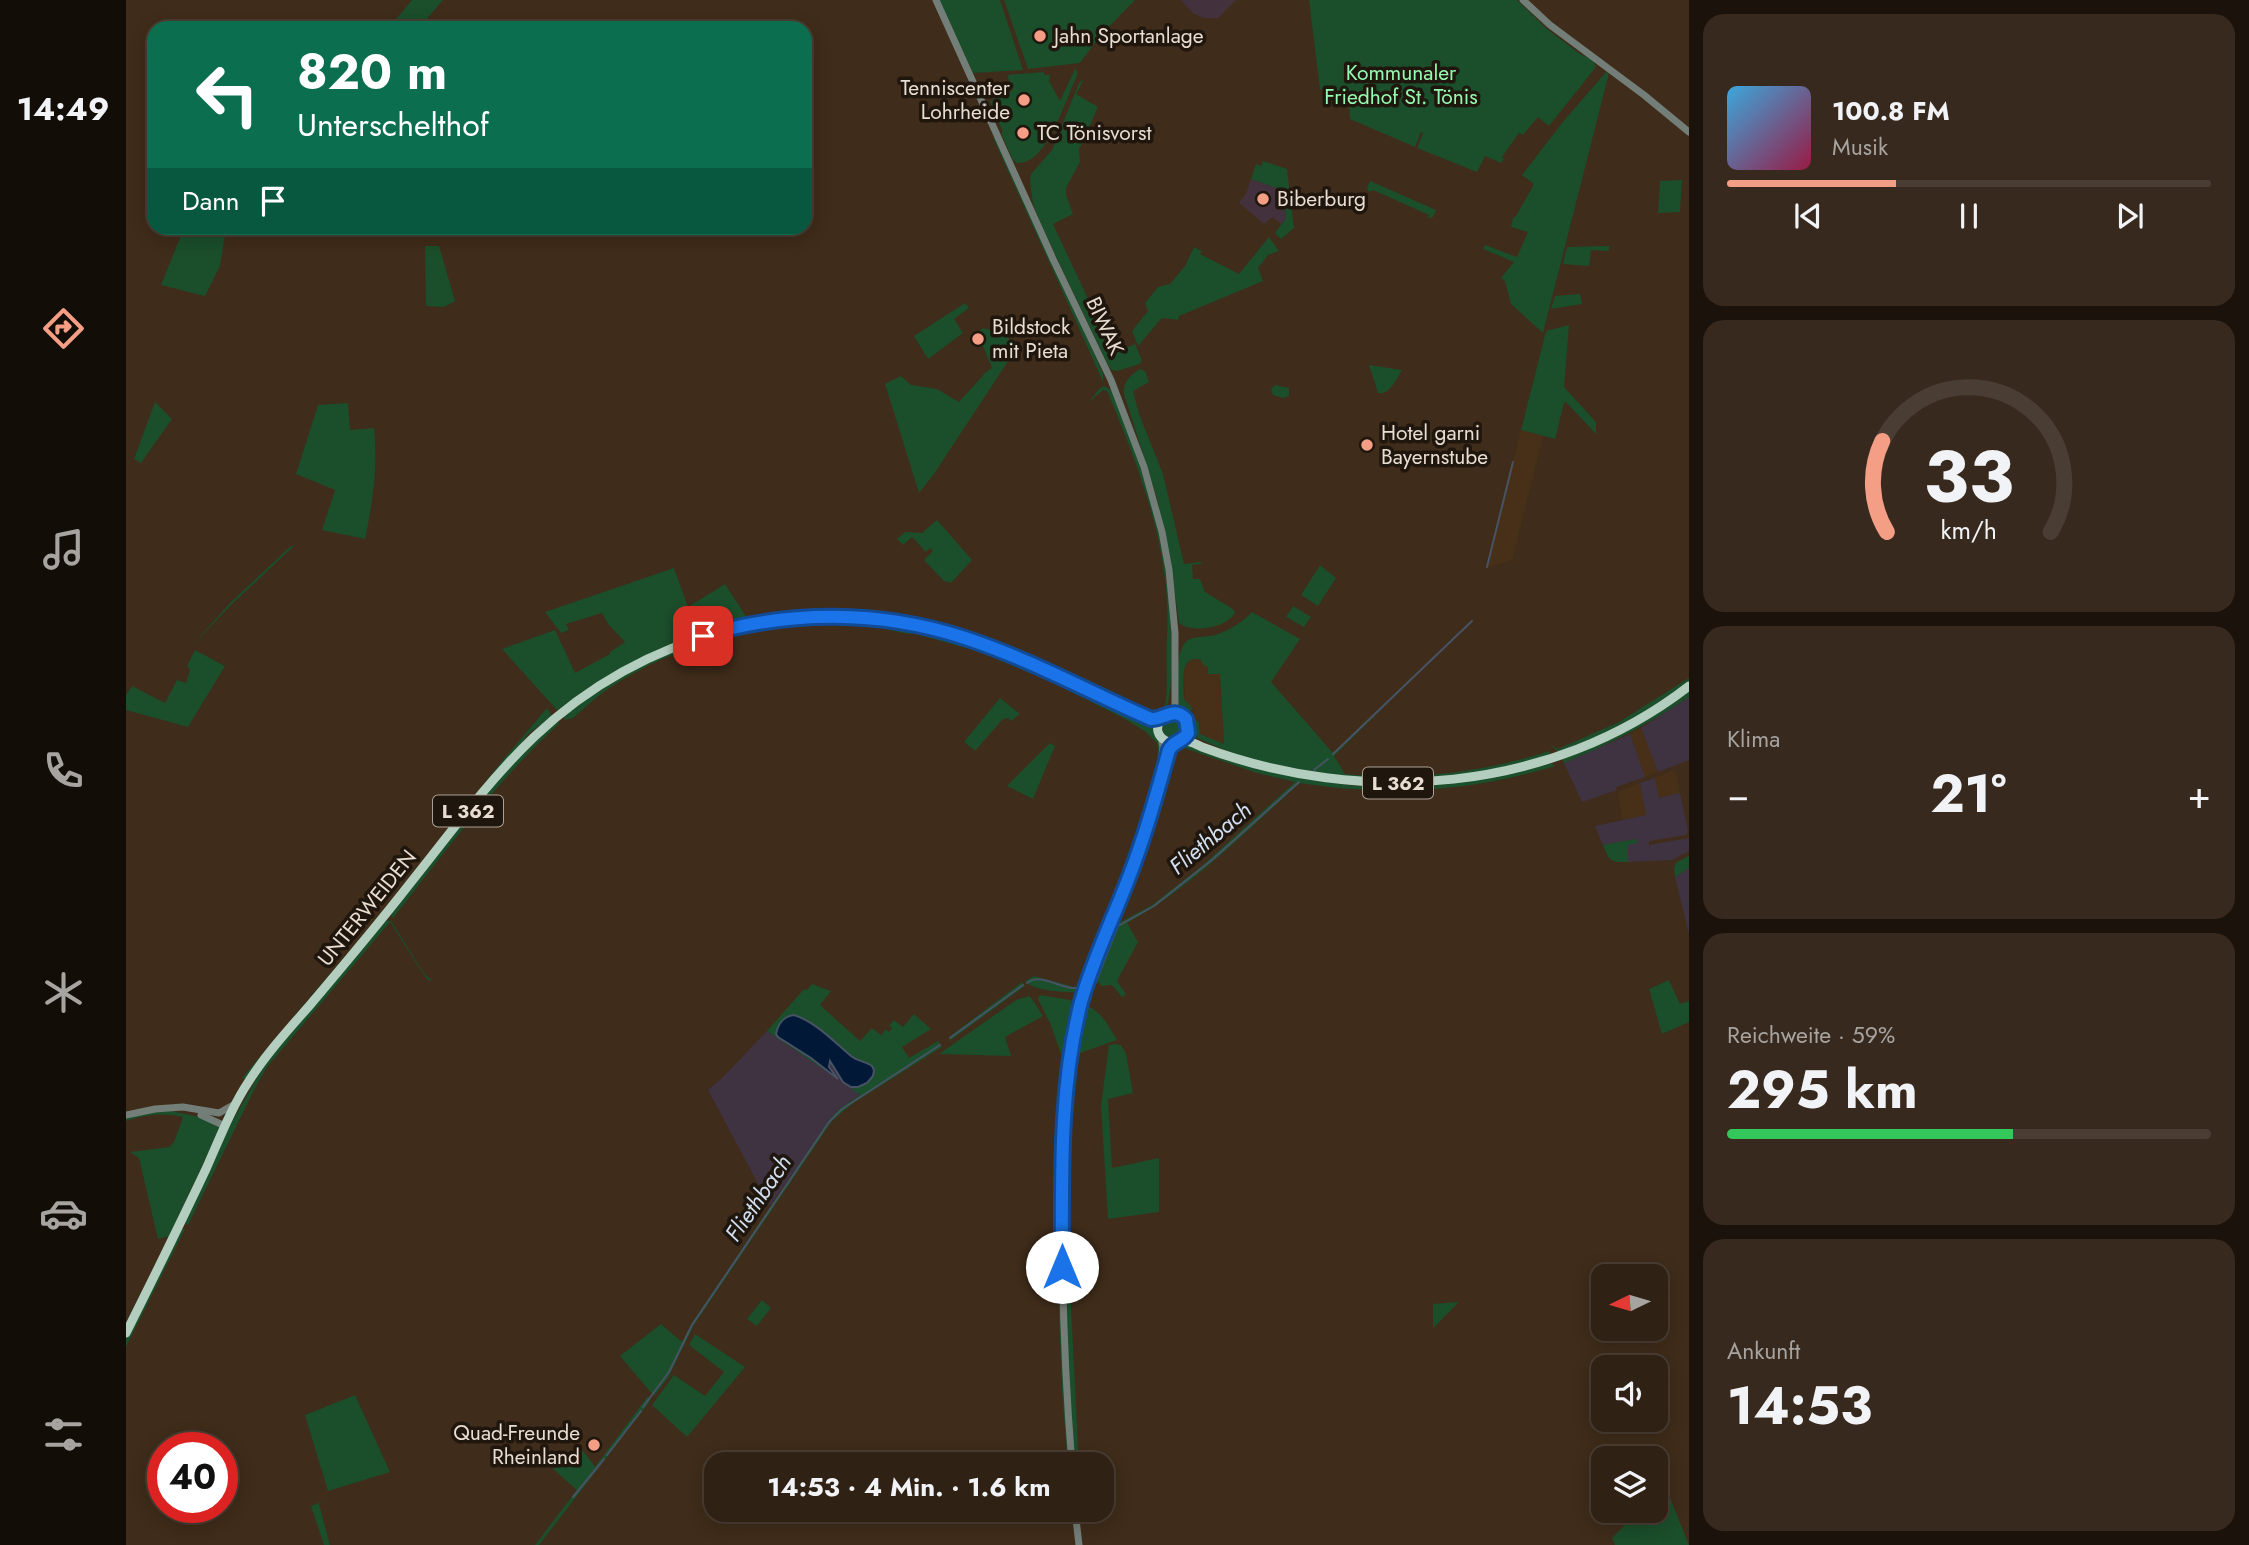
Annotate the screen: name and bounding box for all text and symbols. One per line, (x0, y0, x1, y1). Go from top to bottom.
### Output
place label: Jahn Sportanlage (1051, 21, 1204, 51)
marker: Jahn Sportanlage (1032, 28, 1048, 44)
text: 820 m (297, 37, 447, 107)
icon: left (182, 49, 273, 140)
park label: Kommunaler Friedhof St. Tönis (1324, 58, 1478, 112)
place label: Tenniscenter Lohrheide (901, 73, 1011, 127)
text: 14:49 (17, 86, 109, 132)
marker: Tenniscenter Lohrheide (1016, 92, 1032, 108)
text: 100.8 FM (1832, 92, 1950, 130)
text: Unterschelthof (297, 102, 489, 148)
place label: TC Tönisvorst (1037, 118, 1151, 148)
marker: TC Tönisvorst (1015, 125, 1031, 141)
text: Musik (1832, 130, 1888, 164)
text: Dann (182, 182, 240, 220)
icon: arrive (254, 182, 292, 220)
place label: Biberburg (1277, 184, 1366, 214)
marker: Biberburg (1255, 191, 1271, 207)
icon: previous (1789, 197, 1827, 235)
icon: pause (1950, 197, 1988, 235)
icon: next (2111, 197, 2149, 235)
street label: BIWAK (1078, 292, 1132, 360)
icon: directions (39, 304, 88, 353)
place label: Bildstock mit Pieta (992, 312, 1071, 366)
marker: Bildstock mit Pieta (970, 331, 986, 347)
place label: Hotel garni Bayernstube (1381, 418, 1488, 472)
text: 33 (1924, 425, 2014, 530)
marker: Hotel garni Bayernstube (1359, 437, 1375, 453)
text: km/h (1941, 512, 1997, 548)
icon: music (39, 525, 88, 574)
pin (673, 606, 733, 666)
icon: arrive (684, 617, 722, 655)
text: Klima (1727, 722, 1780, 756)
icon: phone (39, 746, 88, 795)
text: 21° (1931, 756, 2007, 832)
text: − (1727, 767, 1749, 822)
text: + (2188, 767, 2211, 822)
road number: L 362 (1363, 768, 1433, 798)
water label: Fliethbach (1161, 793, 1259, 883)
road number: L 362 (433, 796, 503, 826)
street label: UNTERWEIDEN (311, 843, 423, 973)
icon: climate (39, 968, 88, 1017)
text: Reichweite · 59% (1727, 1018, 1895, 1052)
text: 295 km (1727, 1052, 1918, 1128)
water label: Fliethbach (716, 1148, 800, 1248)
icon: car (39, 1189, 88, 1238)
position arrow (1025, 1230, 1099, 1304)
north arrow (1591, 1264, 1668, 1340)
map controls (1591, 1264, 1668, 1523)
text: Ankunft (1727, 1334, 1800, 1368)
button: sound (1591, 1355, 1668, 1432)
text: 14:53 (1727, 1368, 1872, 1444)
icon: filters (39, 1410, 88, 1459)
place label: Quad-Freunde Rheinland (453, 1418, 580, 1472)
speed limit sign: 40 (147, 1432, 238, 1523)
marker: Quad-Freunde Rheinland (586, 1437, 602, 1453)
button: layers (1591, 1446, 1668, 1523)
text: 14:53 · 4 Min. · 1.6 km (767, 1468, 1051, 1506)

